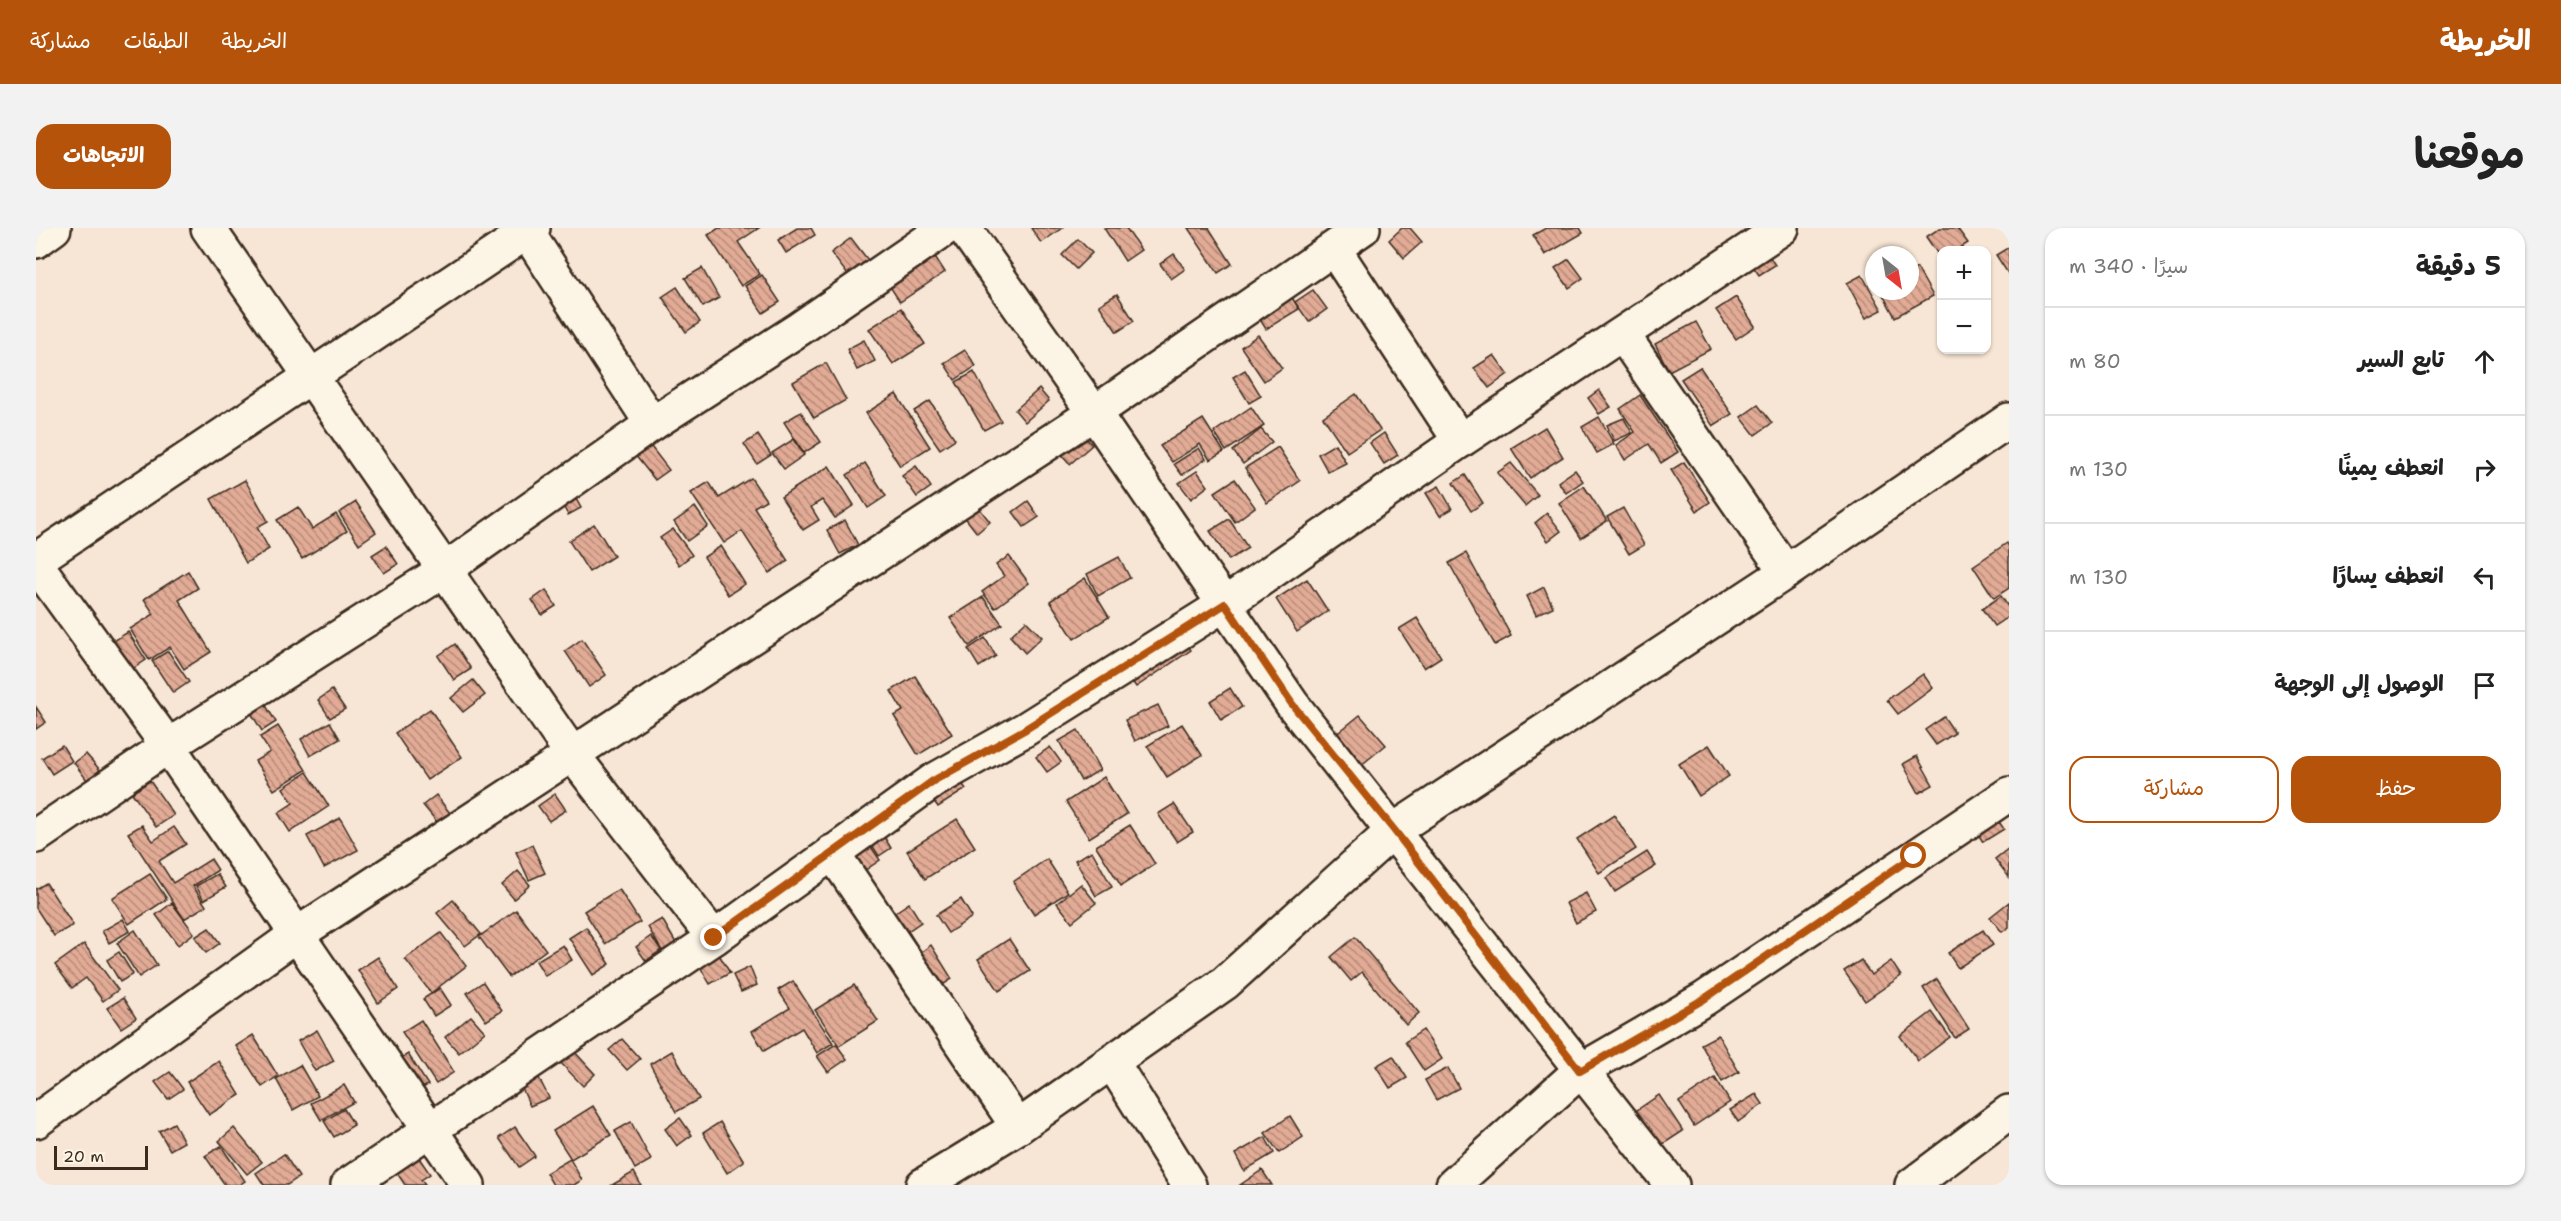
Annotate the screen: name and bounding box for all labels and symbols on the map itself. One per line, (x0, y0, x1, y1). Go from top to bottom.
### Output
north arrow (1865, 246, 1919, 300)
route start (1900, 842, 1926, 868)
route end (700, 924, 726, 950)
scale bar (54, 1143, 148, 1170)

